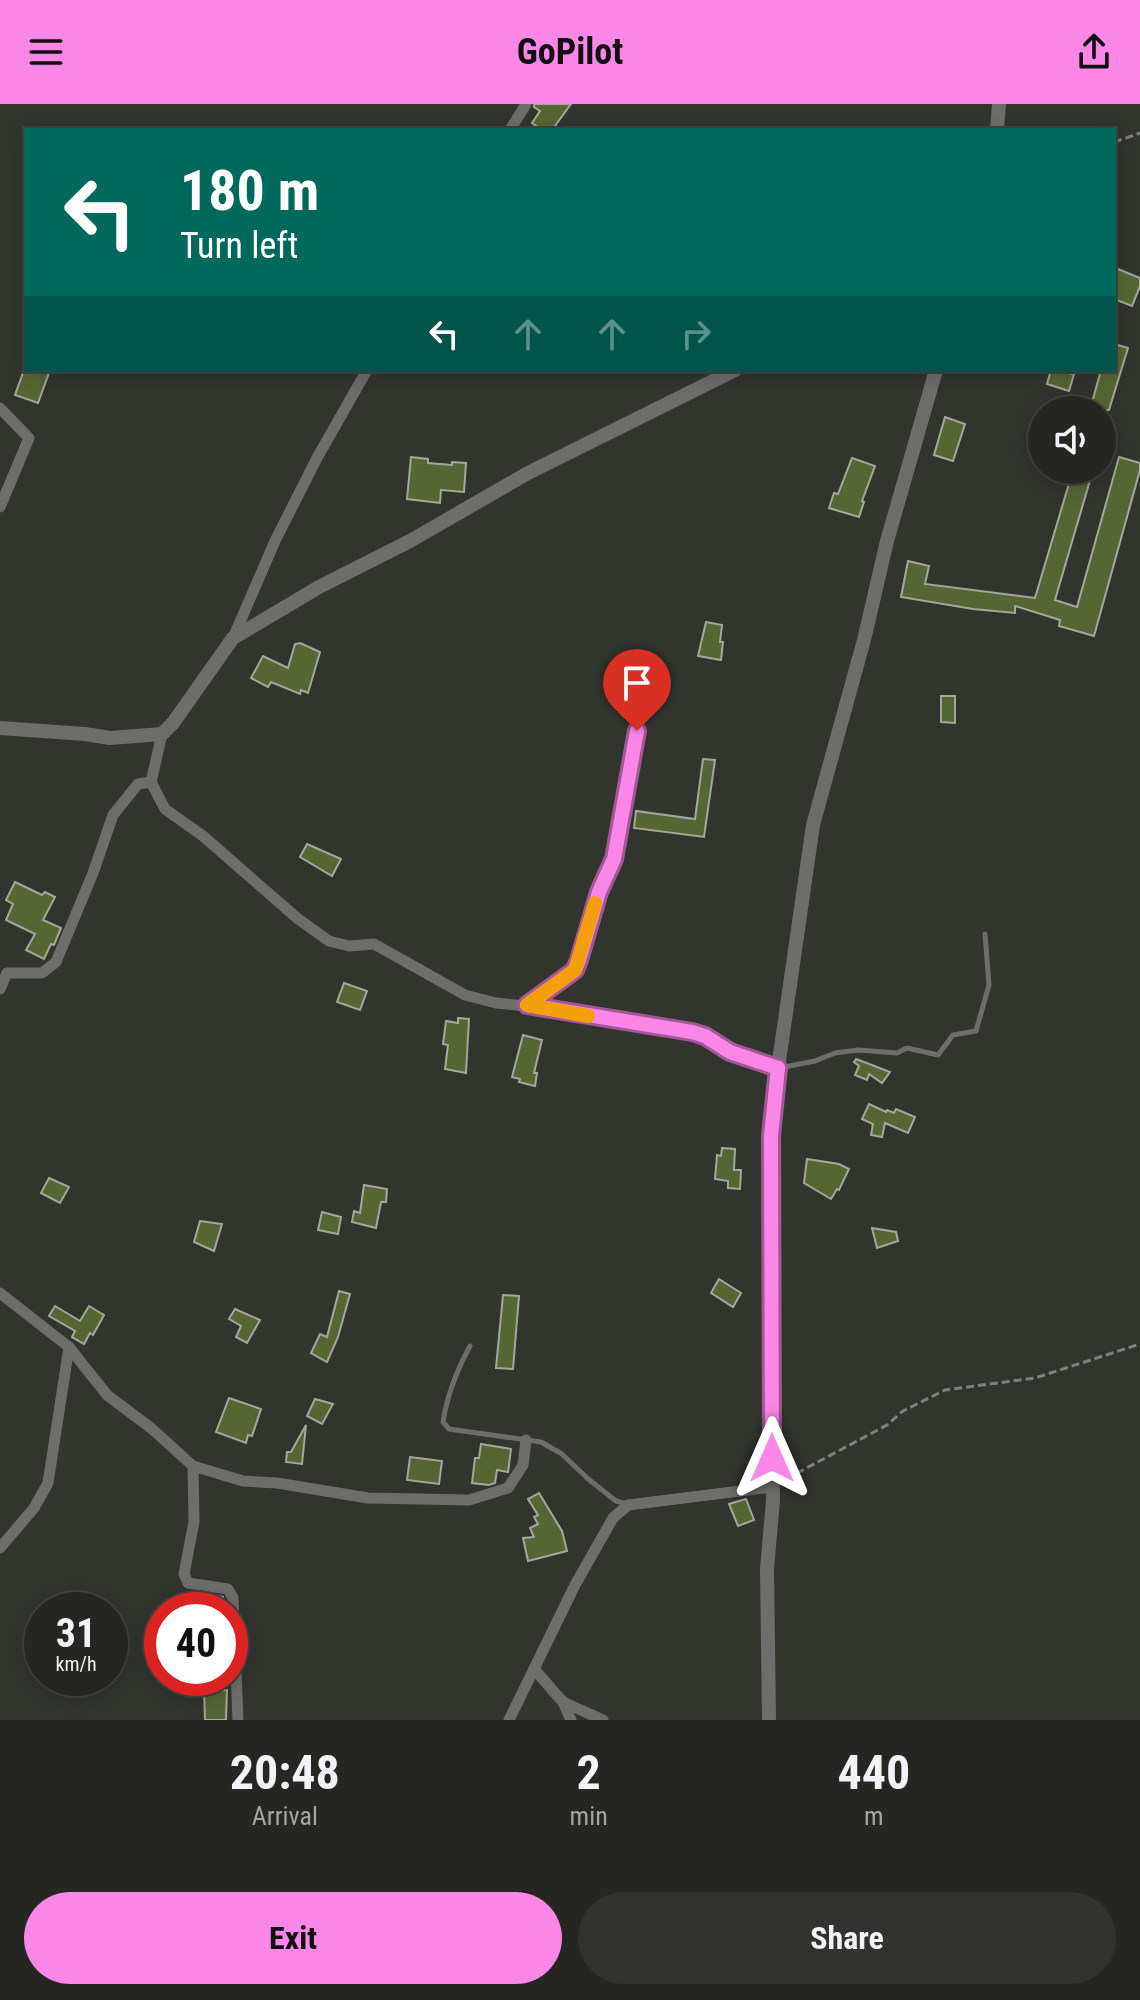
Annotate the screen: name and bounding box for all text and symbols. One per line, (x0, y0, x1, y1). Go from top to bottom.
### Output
icon: menu (24, 30, 68, 74)
icon: share (1072, 30, 1116, 74)
text: GoPilot (517, 31, 623, 73)
text: 180 m (180, 158, 319, 224)
icon: left (48, 160, 152, 264)
text: Turn left (180, 225, 298, 267)
icon: left (422, 312, 466, 356)
icon: ahead (506, 312, 550, 356)
icon: ahead (590, 312, 634, 356)
icon: right (674, 312, 718, 356)
map controls (1028, 396, 1116, 484)
button: sound (1028, 396, 1116, 484)
pin (603, 649, 671, 731)
icon: arrive (615, 661, 659, 705)
position arrow (730, 1416, 814, 1500)
speed limit sign: 40 (144, 1592, 248, 1696)
text: 31 (56, 1610, 96, 1657)
text: km/h (55, 1652, 97, 1676)
text: 20:48 (230, 1744, 340, 1801)
text: 2 (577, 1744, 601, 1801)
text: 440 (837, 1744, 910, 1801)
text: Arrival (252, 1801, 318, 1831)
text: min (570, 1801, 608, 1831)
text: m (864, 1801, 884, 1831)
button: Exit (24, 1892, 562, 1984)
button: Share (578, 1892, 1116, 1984)

